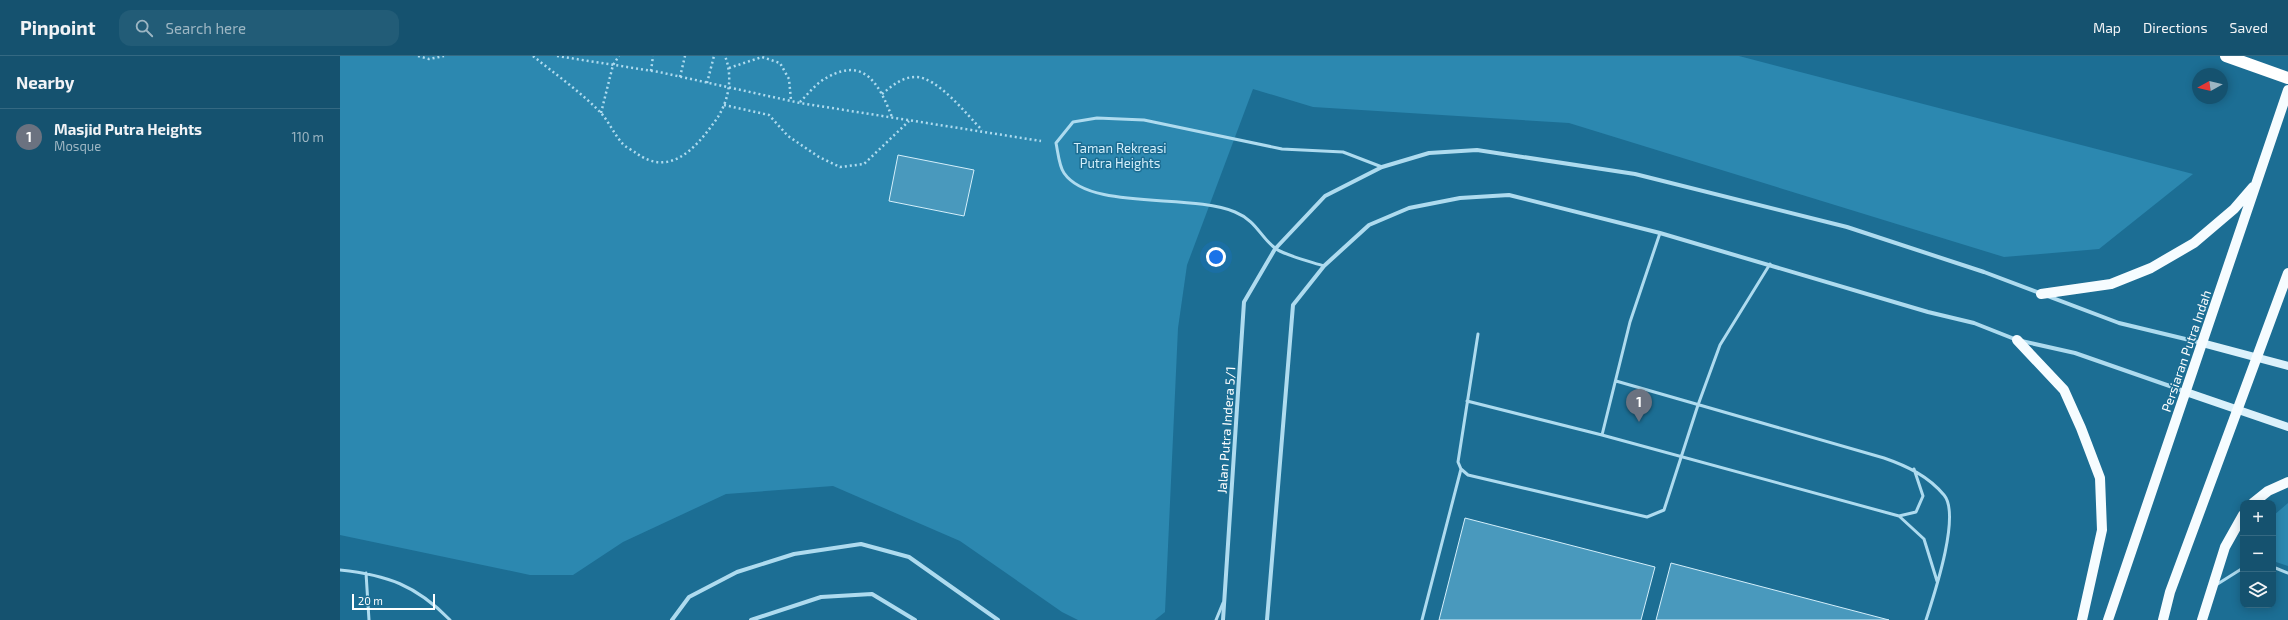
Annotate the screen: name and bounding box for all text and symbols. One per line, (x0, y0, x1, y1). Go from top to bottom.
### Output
search box (119, 10, 399, 46)
text: Pinpoint (20, 16, 95, 39)
icon: search (133, 17, 155, 39)
text: Search here (165, 19, 246, 37)
text: Map (2093, 19, 2121, 36)
text: Directions (2143, 19, 2208, 36)
text: Saved (2230, 19, 2268, 36)
north arrow (2192, 68, 2228, 104)
text: Nearby (16, 72, 74, 92)
text: Masjid Putra Heights (54, 120, 202, 138)
text: 1 (26, 129, 32, 145)
text: 110 m (292, 129, 324, 145)
text: Mosque (54, 138, 101, 154)
park label: Taman Rekreasi Putra Heights (1073, 140, 1167, 171)
your location (1206, 247, 1226, 267)
street label: Persiaran Putra Indah (2158, 288, 2214, 414)
street label: Jalan Putra Indera 5/1 (1214, 366, 1238, 494)
pin: 1 (1626, 389, 1652, 422)
map controls (2240, 500, 2276, 608)
button: + (2240, 500, 2276, 536)
button: − (2240, 536, 2276, 572)
button: layers (2240, 572, 2276, 608)
scale bar (352, 592, 435, 611)
text: 20 m (358, 594, 383, 607)

